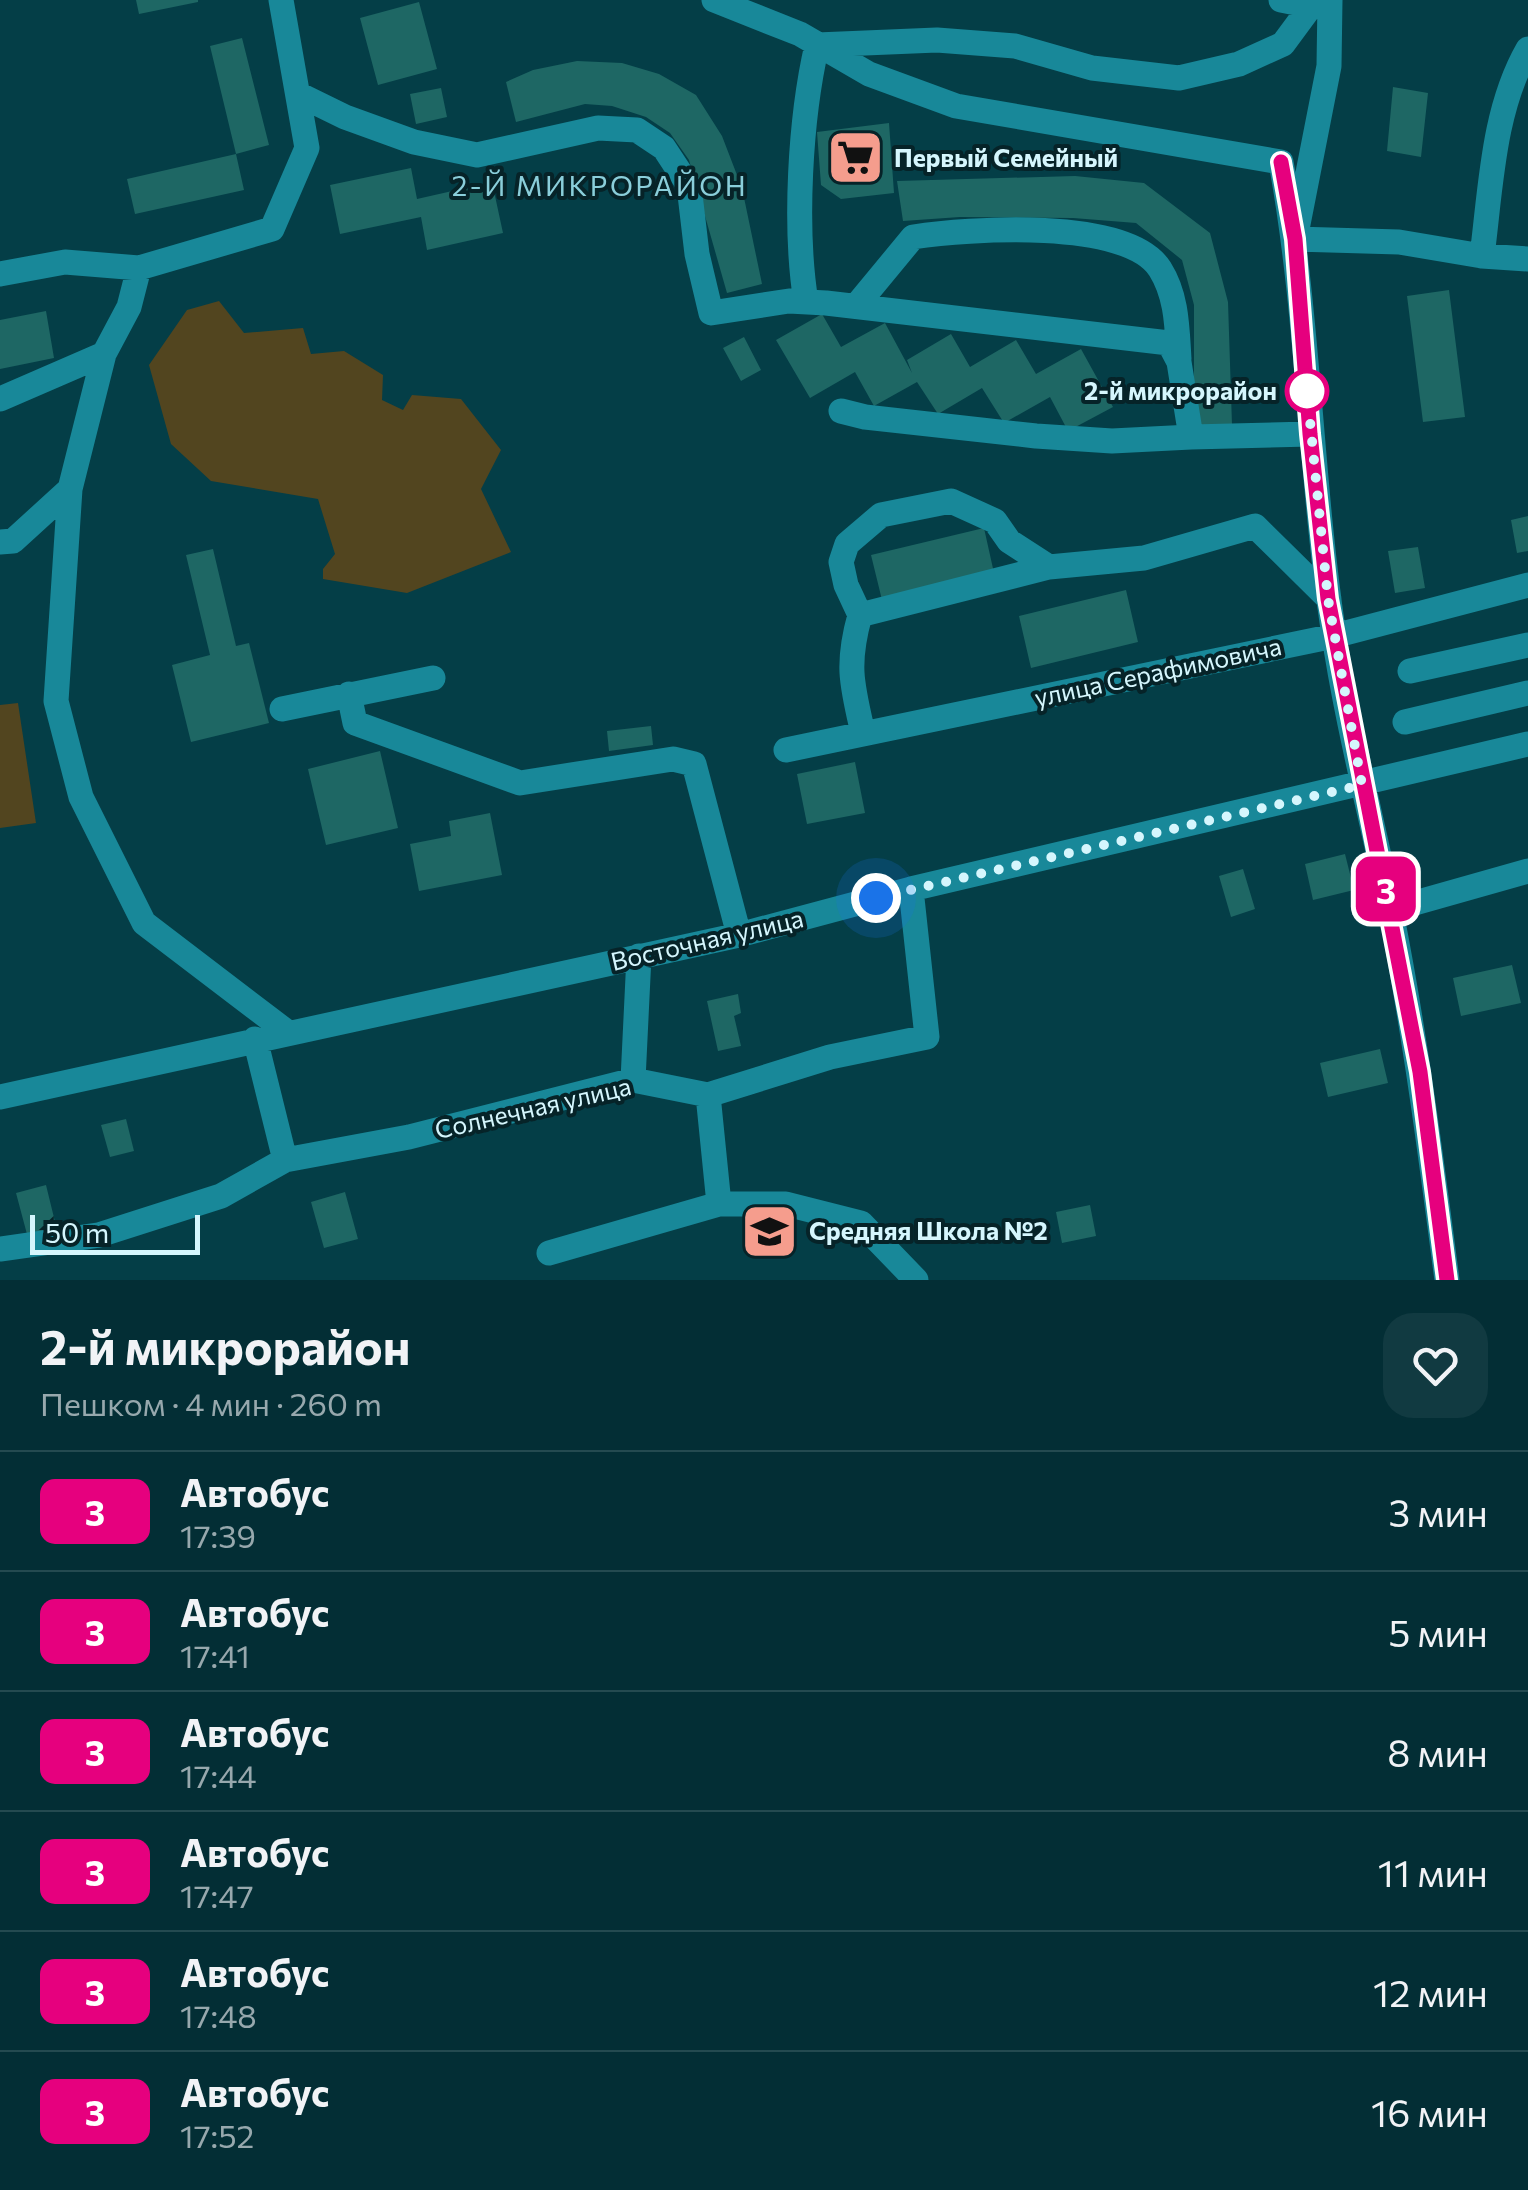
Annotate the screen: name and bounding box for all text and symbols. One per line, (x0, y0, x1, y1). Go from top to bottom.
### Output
supermarket icon: Первый Семейный (825, 128, 885, 188)
place label: Первый Семейный (894, 142, 1118, 172)
district label: 2-Й МИКРОРАЙОН (452, 168, 748, 202)
marker: 2-й микрорайон (1286, 370, 1328, 412)
place label: 2-й микрорайон (1084, 375, 1277, 405)
street label: улица Серафимовича (1032, 630, 1284, 712)
line badge: 3 (1354, 856, 1418, 922)
text: 3 (1376, 868, 1396, 911)
your location (851, 873, 901, 923)
street label: Восточная улица (608, 902, 806, 976)
street label: Солнечная улица (432, 1070, 634, 1144)
school or university icon: Средняя Школа №2 (740, 1201, 800, 1261)
scale bar (30, 1210, 200, 1254)
text: 50 m (45, 1215, 109, 1249)
place label: Средняя Школа №2 (809, 1215, 1048, 1245)
button: heart (1383, 1313, 1488, 1418)
text: 2-й микрорайон (40, 1316, 411, 1375)
text: Пешком · 4 мин · 260 m (40, 1383, 382, 1423)
text: Автобус (180, 1468, 330, 1515)
text: 3 мин (1389, 1488, 1488, 1535)
text: 3 (85, 1490, 105, 1533)
text: 17:39 (180, 1515, 256, 1555)
text: Автобус (180, 1588, 330, 1635)
text: 5 мин (1388, 1608, 1488, 1655)
text: 3 (85, 1610, 105, 1653)
text: 17:41 (180, 1635, 250, 1675)
text: Автобус (180, 1708, 330, 1755)
text: 8 мин (1387, 1728, 1488, 1775)
text: 3 (85, 1730, 105, 1773)
text: 17:44 (180, 1755, 257, 1795)
text: Автобус (180, 1828, 330, 1875)
text: 11 мин (1378, 1848, 1488, 1895)
text: 3 (85, 1850, 105, 1893)
text: 17:47 (180, 1875, 254, 1915)
text: Автобус (180, 1948, 330, 1995)
text: 12 мин (1373, 1968, 1488, 2015)
text: 3 (85, 1970, 105, 2013)
text: 17:48 (180, 1995, 257, 2035)
text: Автобус (180, 2068, 330, 2115)
text: 16 мин (1371, 2088, 1488, 2135)
text: 3 (85, 2090, 105, 2133)
text: 17:52 (180, 2115, 254, 2155)

